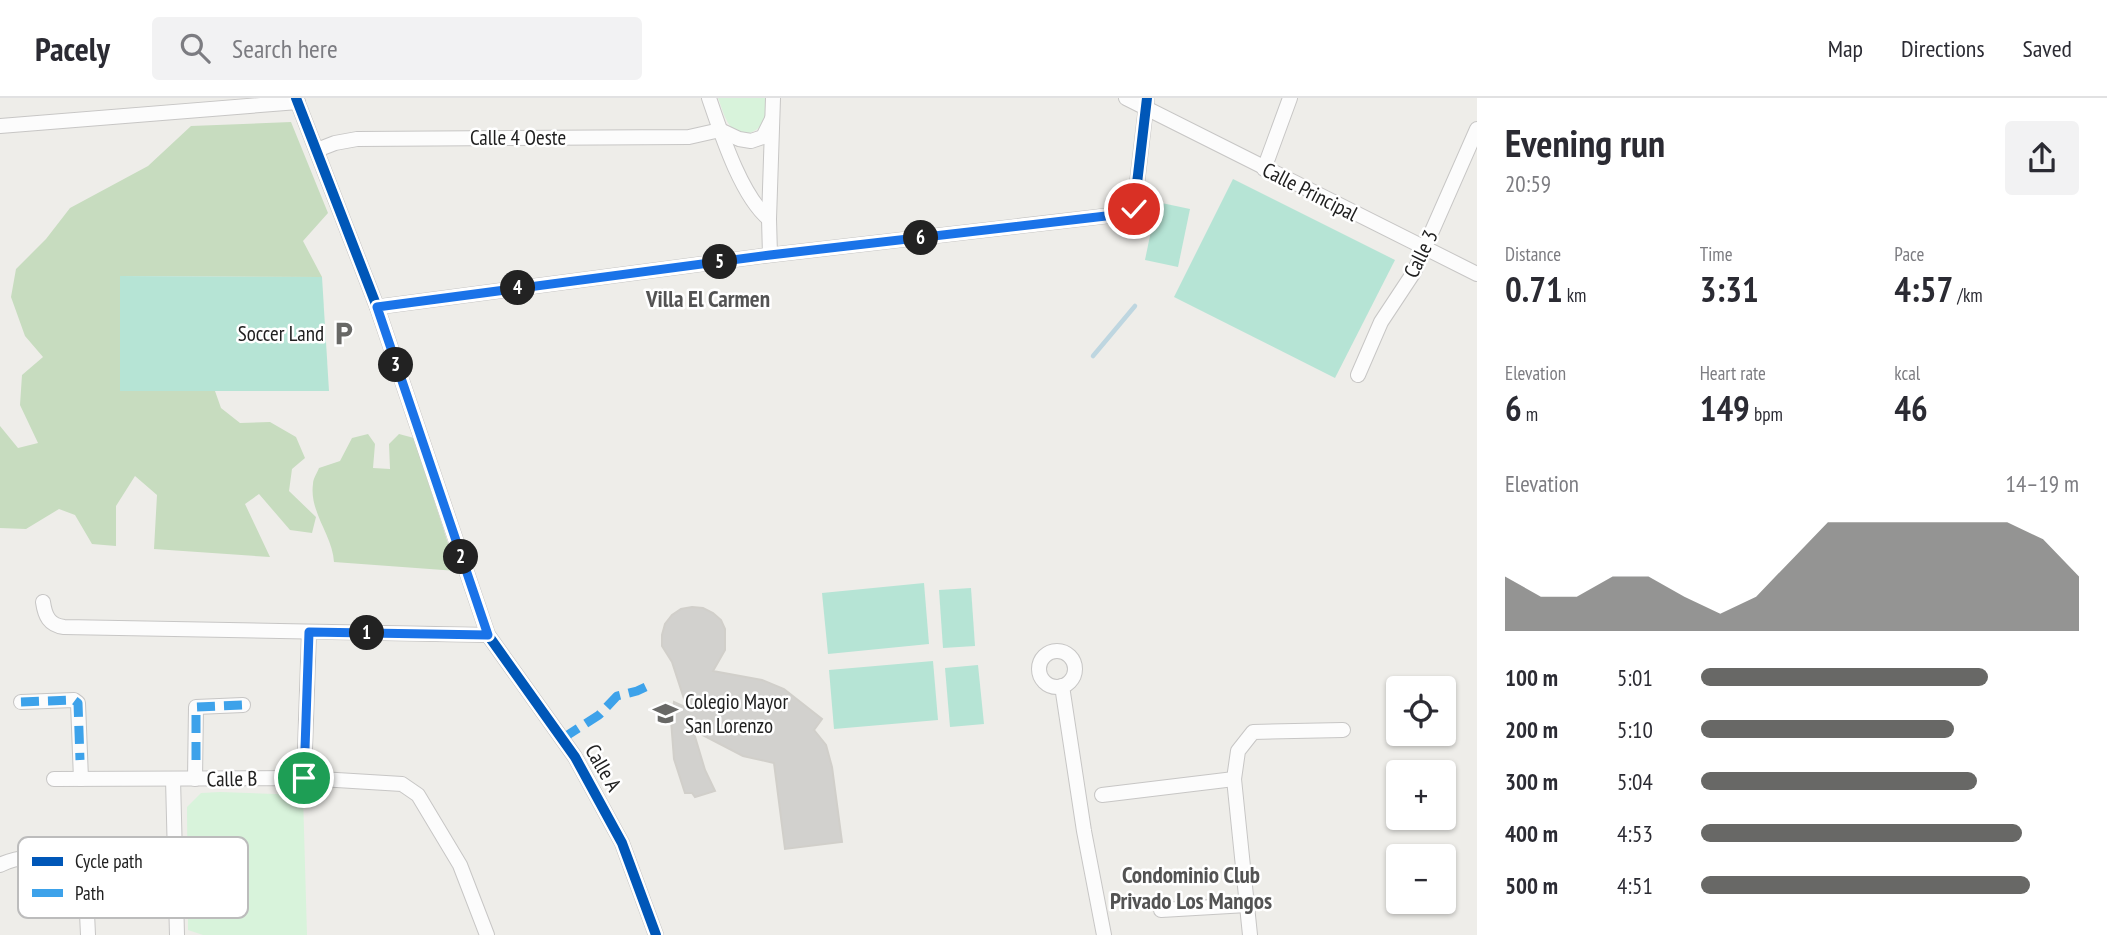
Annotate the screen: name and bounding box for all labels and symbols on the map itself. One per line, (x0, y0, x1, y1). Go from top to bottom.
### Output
street label: Calle 4 Oeste (470, 124, 566, 151)
street label: Calle Principal (1258, 156, 1363, 227)
pin (1104, 179, 1164, 239)
pin: 6 (904, 220, 939, 256)
street label: Calle 3 (1397, 225, 1444, 282)
pin: 5 (702, 244, 738, 280)
pin: 4 (500, 270, 536, 306)
district label: Villa El Carmen (645, 284, 770, 313)
place label: Soccer Land (238, 320, 324, 347)
parking icon: Soccer Land (330, 320, 358, 348)
pin: 3 (378, 348, 414, 382)
pin: 2 (444, 540, 478, 574)
pin: 1 (350, 616, 384, 650)
place label: Colegio Mayor San Lorenzo (685, 688, 788, 739)
school or university icon: Colegio Mayor San Lorenzo (651, 700, 679, 728)
street label: Calle A (579, 739, 628, 796)
pin (274, 748, 334, 808)
street label: Calle B (206, 765, 257, 792)
legend (18, 837, 248, 918)
text: Cycle path (75, 849, 143, 873)
district label: Condominio Club Privado Los Mangos (1110, 860, 1272, 915)
text: Path (75, 881, 104, 905)

